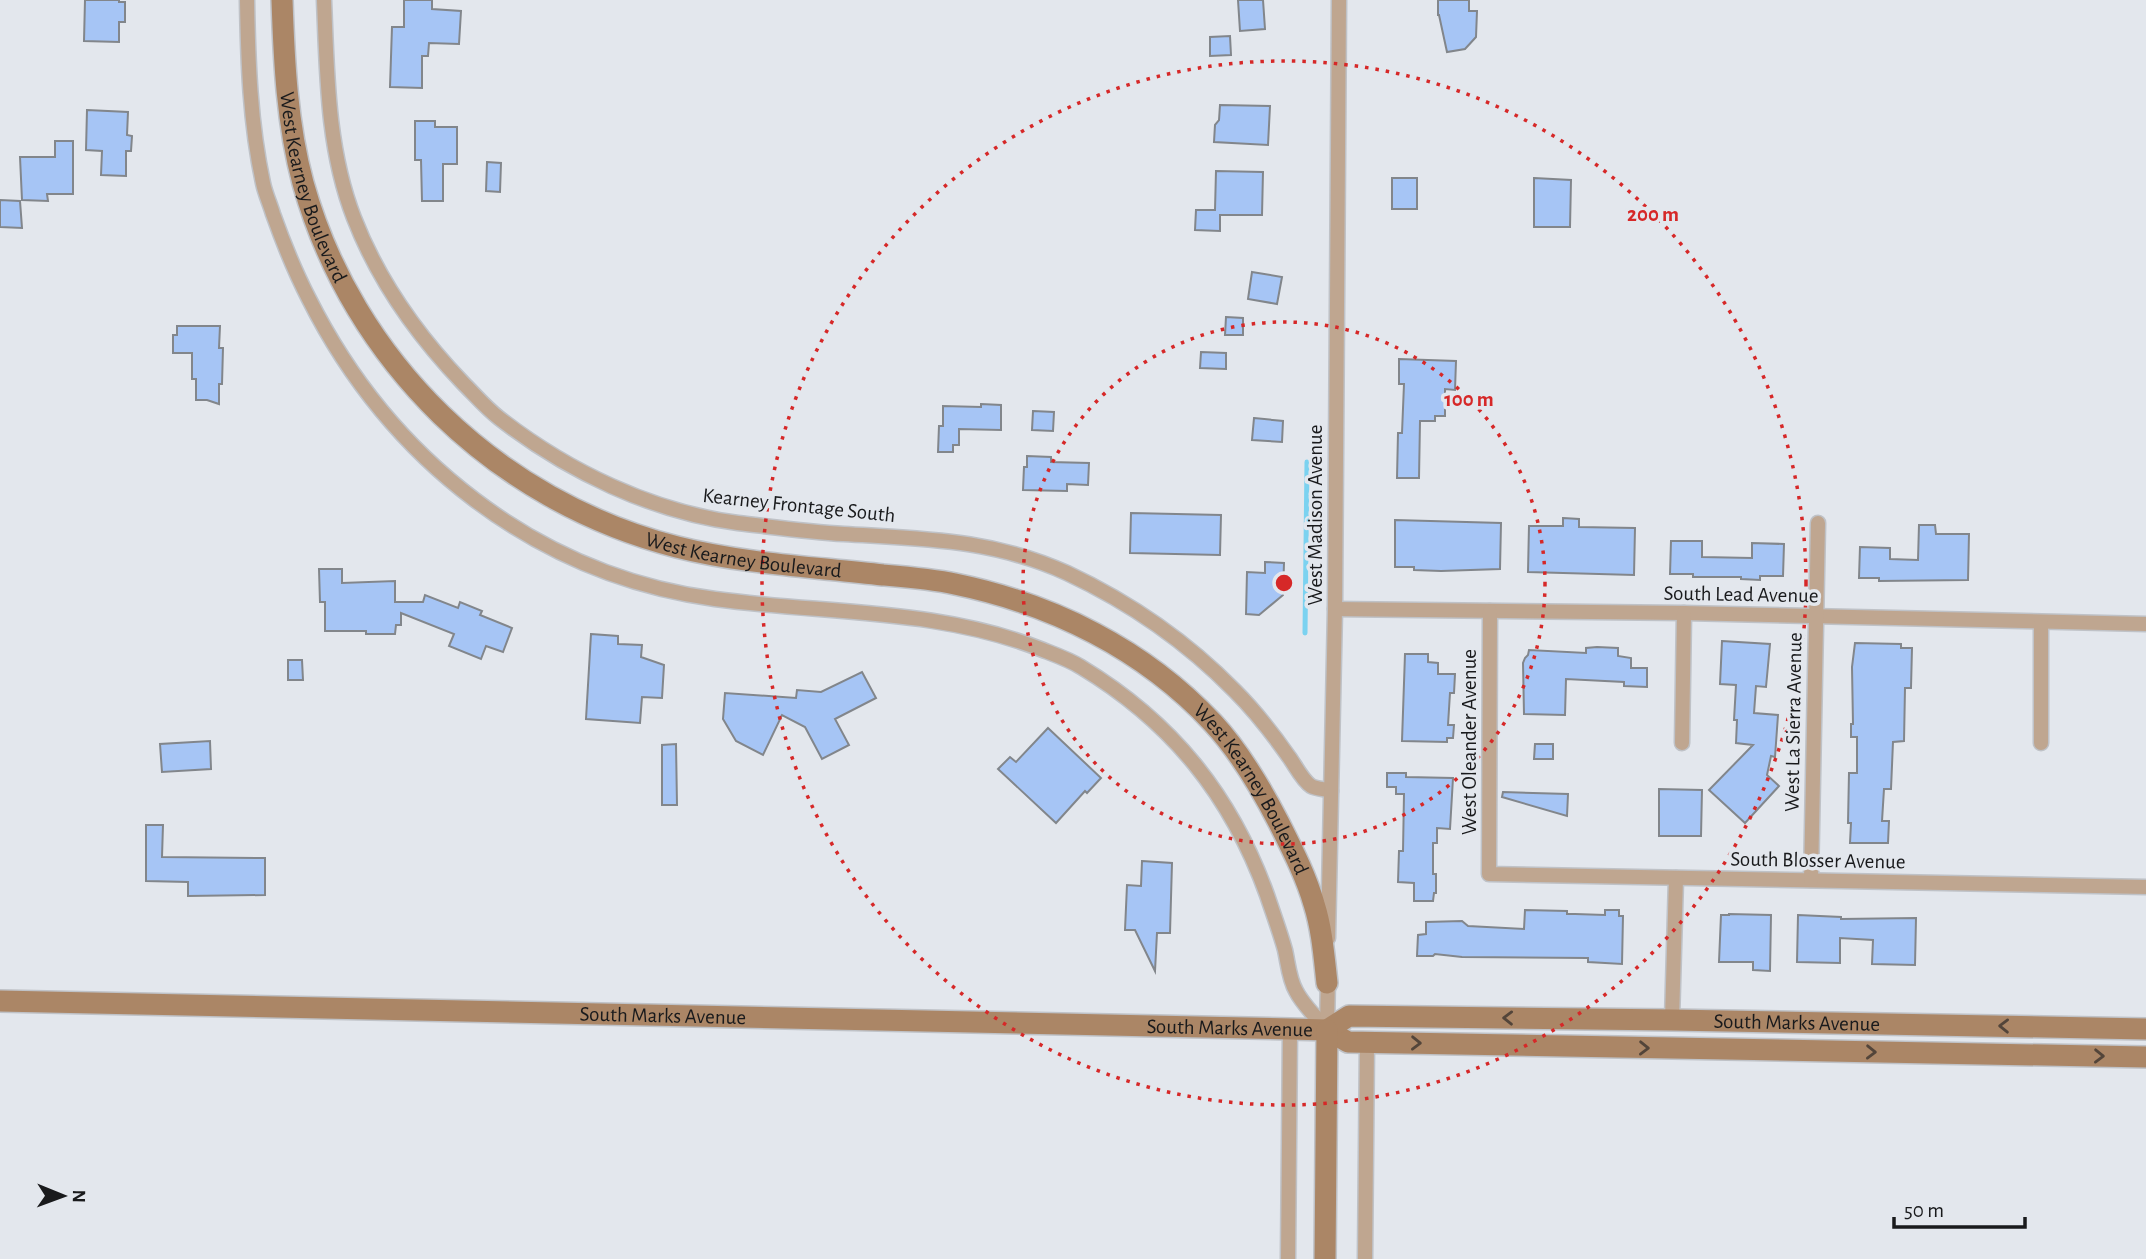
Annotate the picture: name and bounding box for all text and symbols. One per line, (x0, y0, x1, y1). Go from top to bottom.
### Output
street label: West Kearney Boulevard (276, 91, 351, 286)
text: 200 m (1627, 204, 1679, 225)
text: 100 m (1444, 389, 1494, 410)
street label: West Madison Avenue (1305, 425, 1326, 605)
street label: Kearney Frontage South (701, 485, 896, 526)
street label: West Kearney Boulevard (643, 529, 843, 582)
centre of rings (1272, 571, 1296, 595)
street label: South Lead Avenue (1663, 583, 1819, 606)
street label: West La Sierra Avenue (1781, 632, 1806, 812)
street label: West Oleander Avenue (1459, 649, 1480, 835)
street label: West Kearney Boulevard (1189, 700, 1312, 878)
street label: South Blosser Avenue (1730, 848, 1906, 873)
street label: South Marks Avenue (579, 1004, 746, 1028)
one-way arrow (1502, 1010, 1513, 1026)
street label: South Marks Avenue (1713, 1011, 1880, 1035)
street label: South Marks Avenue (1146, 1016, 1313, 1041)
one-way arrow (1999, 1019, 2010, 1034)
one-way arrow (1411, 1035, 1422, 1051)
one-way arrow (1638, 1040, 1649, 1055)
one-way arrow (1866, 1044, 1877, 1060)
one-way arrow (2094, 1048, 2104, 1064)
north arrow (28, 1161, 98, 1231)
scale bar (1894, 1186, 2025, 1230)
text: N (69, 1189, 88, 1203)
text: 50 m (1904, 1200, 1944, 1221)

